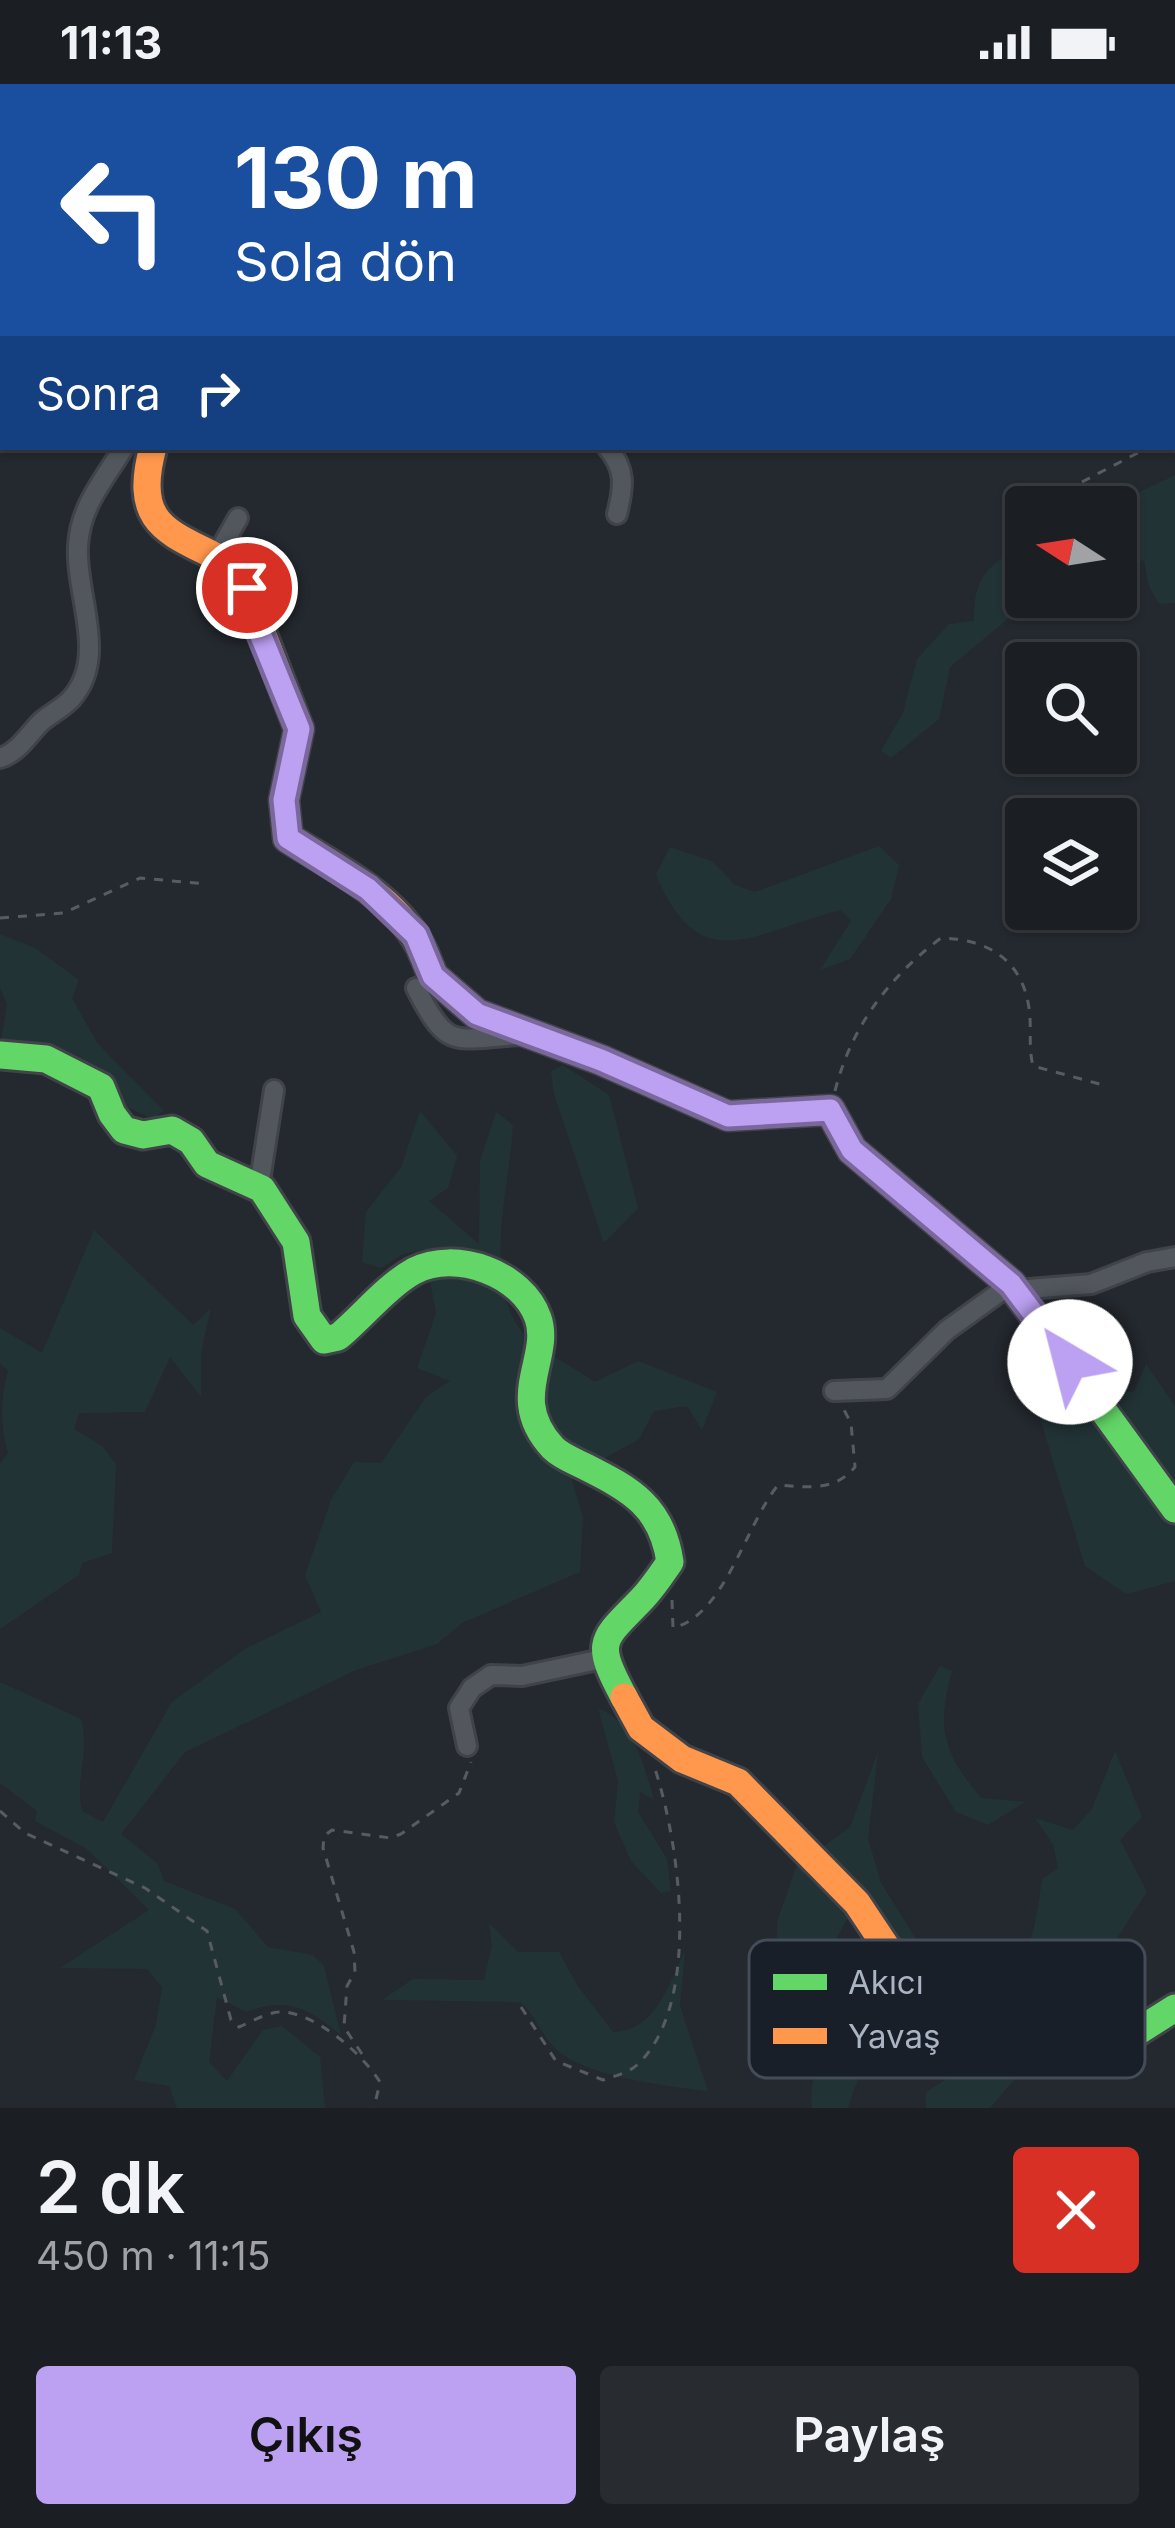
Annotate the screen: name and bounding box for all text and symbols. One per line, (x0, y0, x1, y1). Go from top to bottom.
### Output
text: 11:13 (60, 15, 162, 70)
text: 130 m (234, 127, 478, 228)
icon: left (36, 132, 192, 288)
text: Sola dön (234, 229, 457, 294)
icon: right (185, 360, 251, 426)
text: Sonra (36, 366, 161, 421)
north arrow (1005, 486, 1137, 618)
map controls (1005, 486, 1137, 930)
pin (196, 537, 298, 639)
icon: arrive (214, 555, 280, 621)
button: search (1005, 642, 1137, 774)
button: layers (1005, 798, 1137, 930)
position arrow (1007, 1299, 1133, 1425)
legend (749, 1940, 1145, 2078)
text: Akıcı (848, 1962, 924, 2002)
text: Yavaş (848, 2016, 940, 2056)
text: 2 dk (36, 2143, 185, 2230)
button: close (1013, 2147, 1139, 2273)
text: 450 m · 11:15 (36, 2232, 270, 2279)
button: Çıkış (36, 2366, 576, 2504)
button: Paylaş (600, 2366, 1139, 2504)

